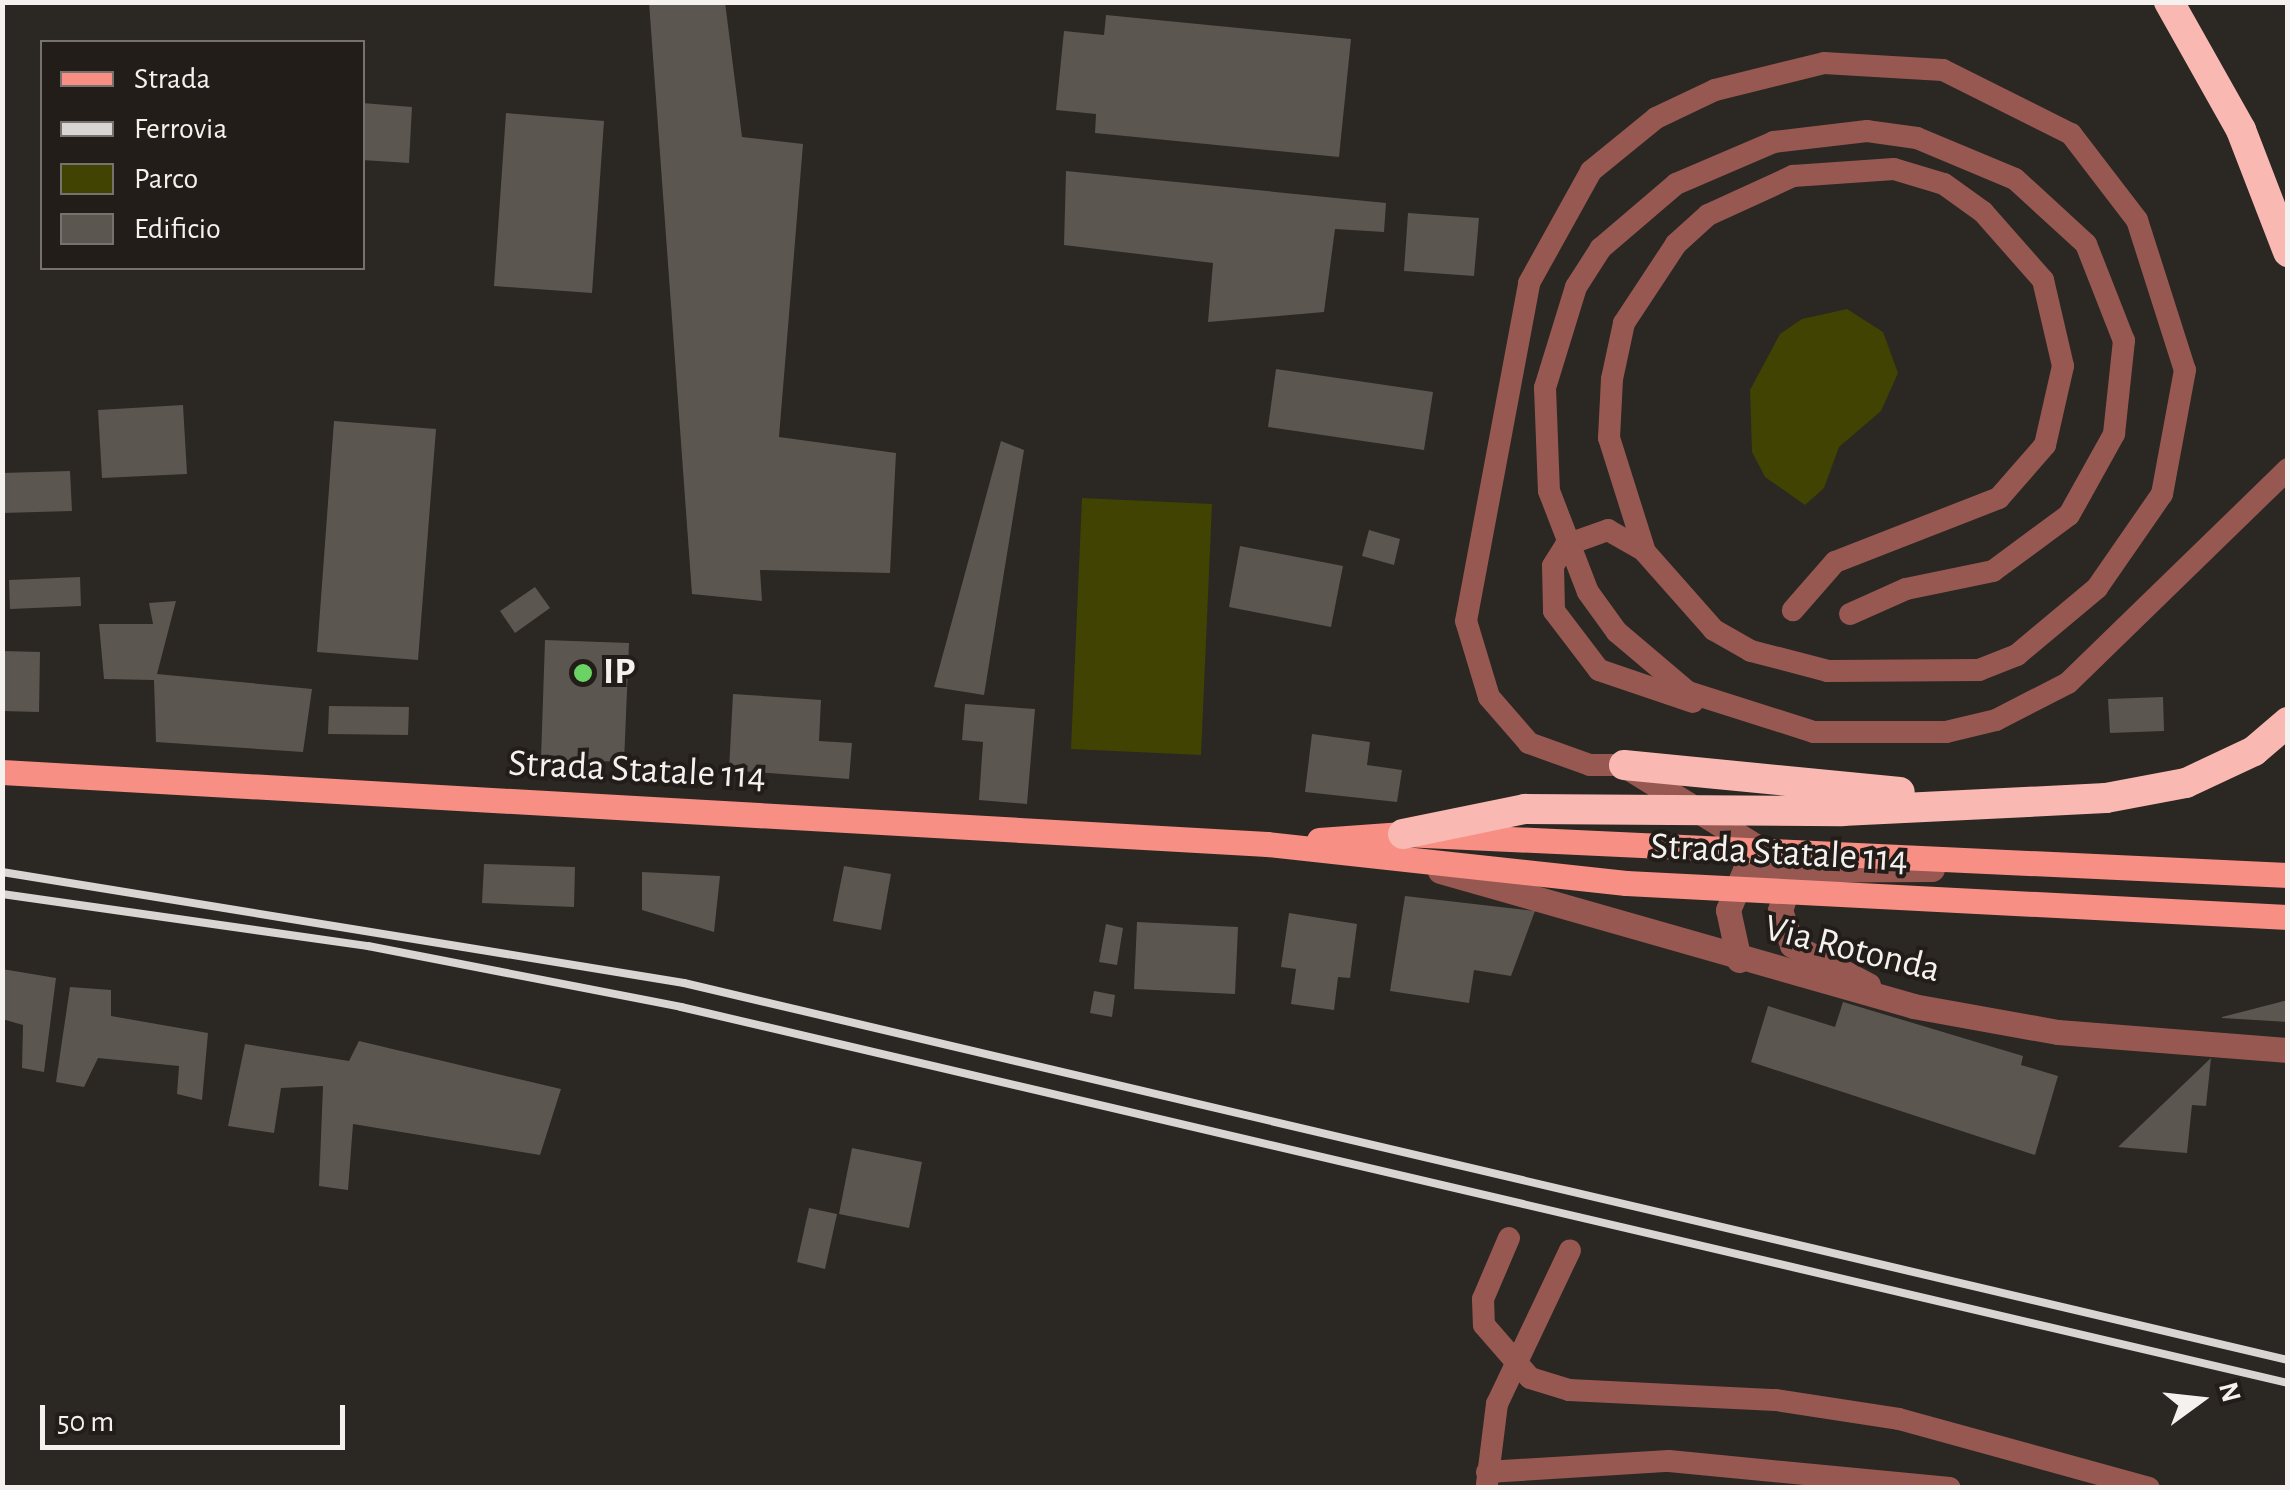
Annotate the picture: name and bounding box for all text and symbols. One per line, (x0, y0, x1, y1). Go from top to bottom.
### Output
legend (40, 40, 365, 270)
text: Strada (134, 64, 210, 94)
text: Ferrovia (134, 114, 227, 144)
text: Parco (134, 164, 198, 194)
text: Edificio (134, 214, 221, 244)
place label: IP (603, 650, 635, 696)
marker: IP (572, 662, 594, 684)
street label: Strada Statale 114 (507, 741, 767, 801)
street label: Strada Statale 114 (1649, 824, 1909, 884)
street label: Via Rotonda (1759, 906, 1945, 994)
north arrow (2150, 1350, 2250, 1450)
text: N (2213, 1379, 2245, 1405)
scale bar (45, 1385, 350, 1447)
text: 50 m (57, 1407, 114, 1437)

